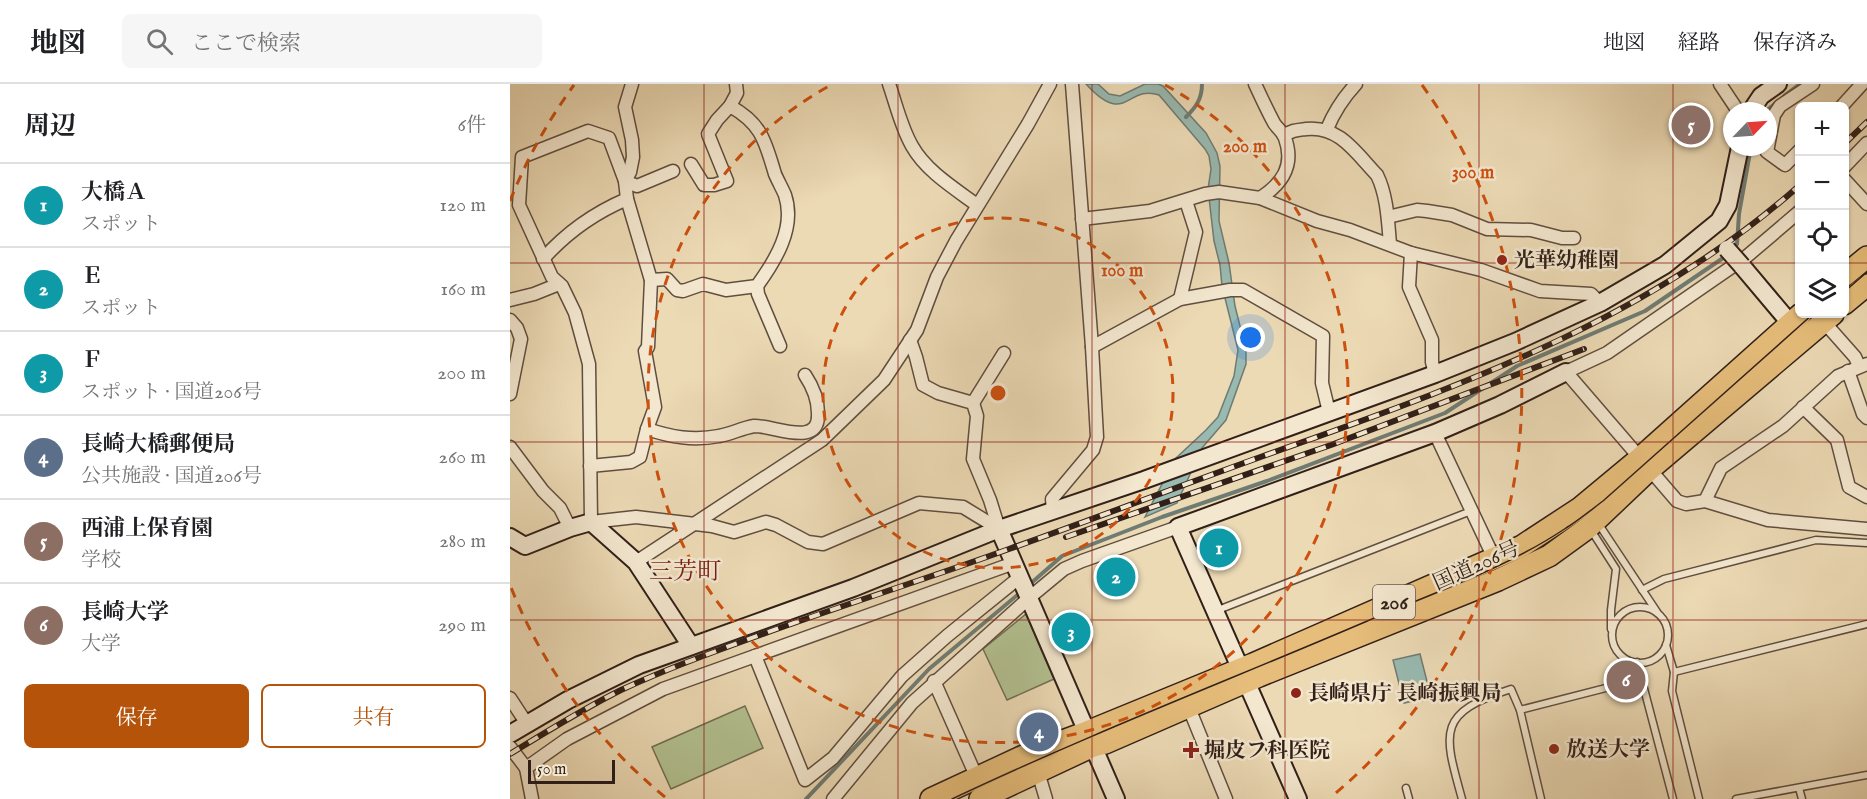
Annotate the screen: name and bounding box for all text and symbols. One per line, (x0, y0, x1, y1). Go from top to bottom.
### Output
search box (122, 14, 542, 68)
icon: search (143, 25, 176, 58)
text: 地図 (30, 27, 86, 62)
text: ここで検索 (191, 30, 301, 58)
text: 地図 (1603, 30, 1645, 57)
text: 経路 (1678, 30, 1720, 57)
text: 保存済み (1753, 30, 1837, 57)
pin: 5 (1672, 102, 1710, 147)
north arrow (1723, 102, 1777, 156)
map controls (1795, 102, 1849, 318)
button: + (1795, 102, 1849, 156)
text: 周辺 (24, 110, 76, 143)
text: 6件 (458, 113, 486, 138)
text: 200 m (1223, 136, 1267, 159)
button: − (1795, 156, 1849, 210)
text: 300 m (1452, 162, 1494, 185)
text: 大橋Ａ (81, 179, 147, 207)
text: 1 (40, 193, 47, 218)
text: 120 m (440, 193, 486, 218)
button: locate (1795, 210, 1849, 264)
text: スポット (81, 212, 161, 237)
place label: 光華幼稚園 (1514, 248, 1619, 275)
marker: 光華幼稚園 (1495, 253, 1509, 267)
text: 100 m (1101, 260, 1143, 283)
text: Ｅ (81, 263, 103, 291)
button: layers (1795, 264, 1849, 318)
text: 2 (39, 277, 48, 302)
text: 160 m (440, 277, 486, 302)
text: スポット (81, 296, 161, 321)
your location (1236, 323, 1265, 352)
text: Ｆ (81, 347, 103, 375)
text: 3 (40, 361, 47, 386)
text: 200 m (437, 361, 486, 386)
text: スポット · 国道206号 (81, 380, 262, 405)
centre of rings (988, 383, 1008, 403)
text: 長崎大橋郵便局 (81, 431, 235, 459)
text: 4 (39, 445, 48, 470)
text: 260 m (439, 445, 486, 470)
text: 公共施設 · 国道206号 (81, 464, 262, 489)
text: 西浦上保育園 (81, 515, 213, 543)
pin: 1 (1200, 526, 1238, 570)
text: 5 (40, 529, 47, 554)
text: 280 m (439, 529, 486, 554)
street label: 国道206号 (1429, 535, 1524, 597)
text: 学校 (81, 548, 121, 573)
pin: 2 (1096, 554, 1136, 600)
district label: 三芳町 (649, 557, 721, 588)
road number: 206 (1373, 585, 1415, 619)
text: 長崎大学 (81, 599, 169, 627)
pin: 3 (1052, 610, 1090, 654)
text: 6 (39, 613, 48, 638)
text: 290 m (438, 613, 486, 638)
text: 大学 (81, 632, 121, 657)
pin: 6 (1606, 658, 1646, 702)
place label: 長崎県庁 長崎振興局 (1308, 681, 1502, 708)
button: 保存 (24, 684, 249, 748)
button: 共有 (261, 684, 486, 748)
marker: 長崎県庁 長崎振興局 (1289, 686, 1303, 700)
pin: 4 (1020, 710, 1058, 754)
place label: 放送大学 (1566, 737, 1650, 764)
place label: 堀皮フ科医院 (1204, 738, 1330, 765)
marker: 堀皮フ科医院 (1182, 741, 1200, 759)
marker: 放送大学 (1547, 742, 1561, 756)
scale bar (528, 757, 615, 784)
text: 50 m (537, 760, 566, 780)

